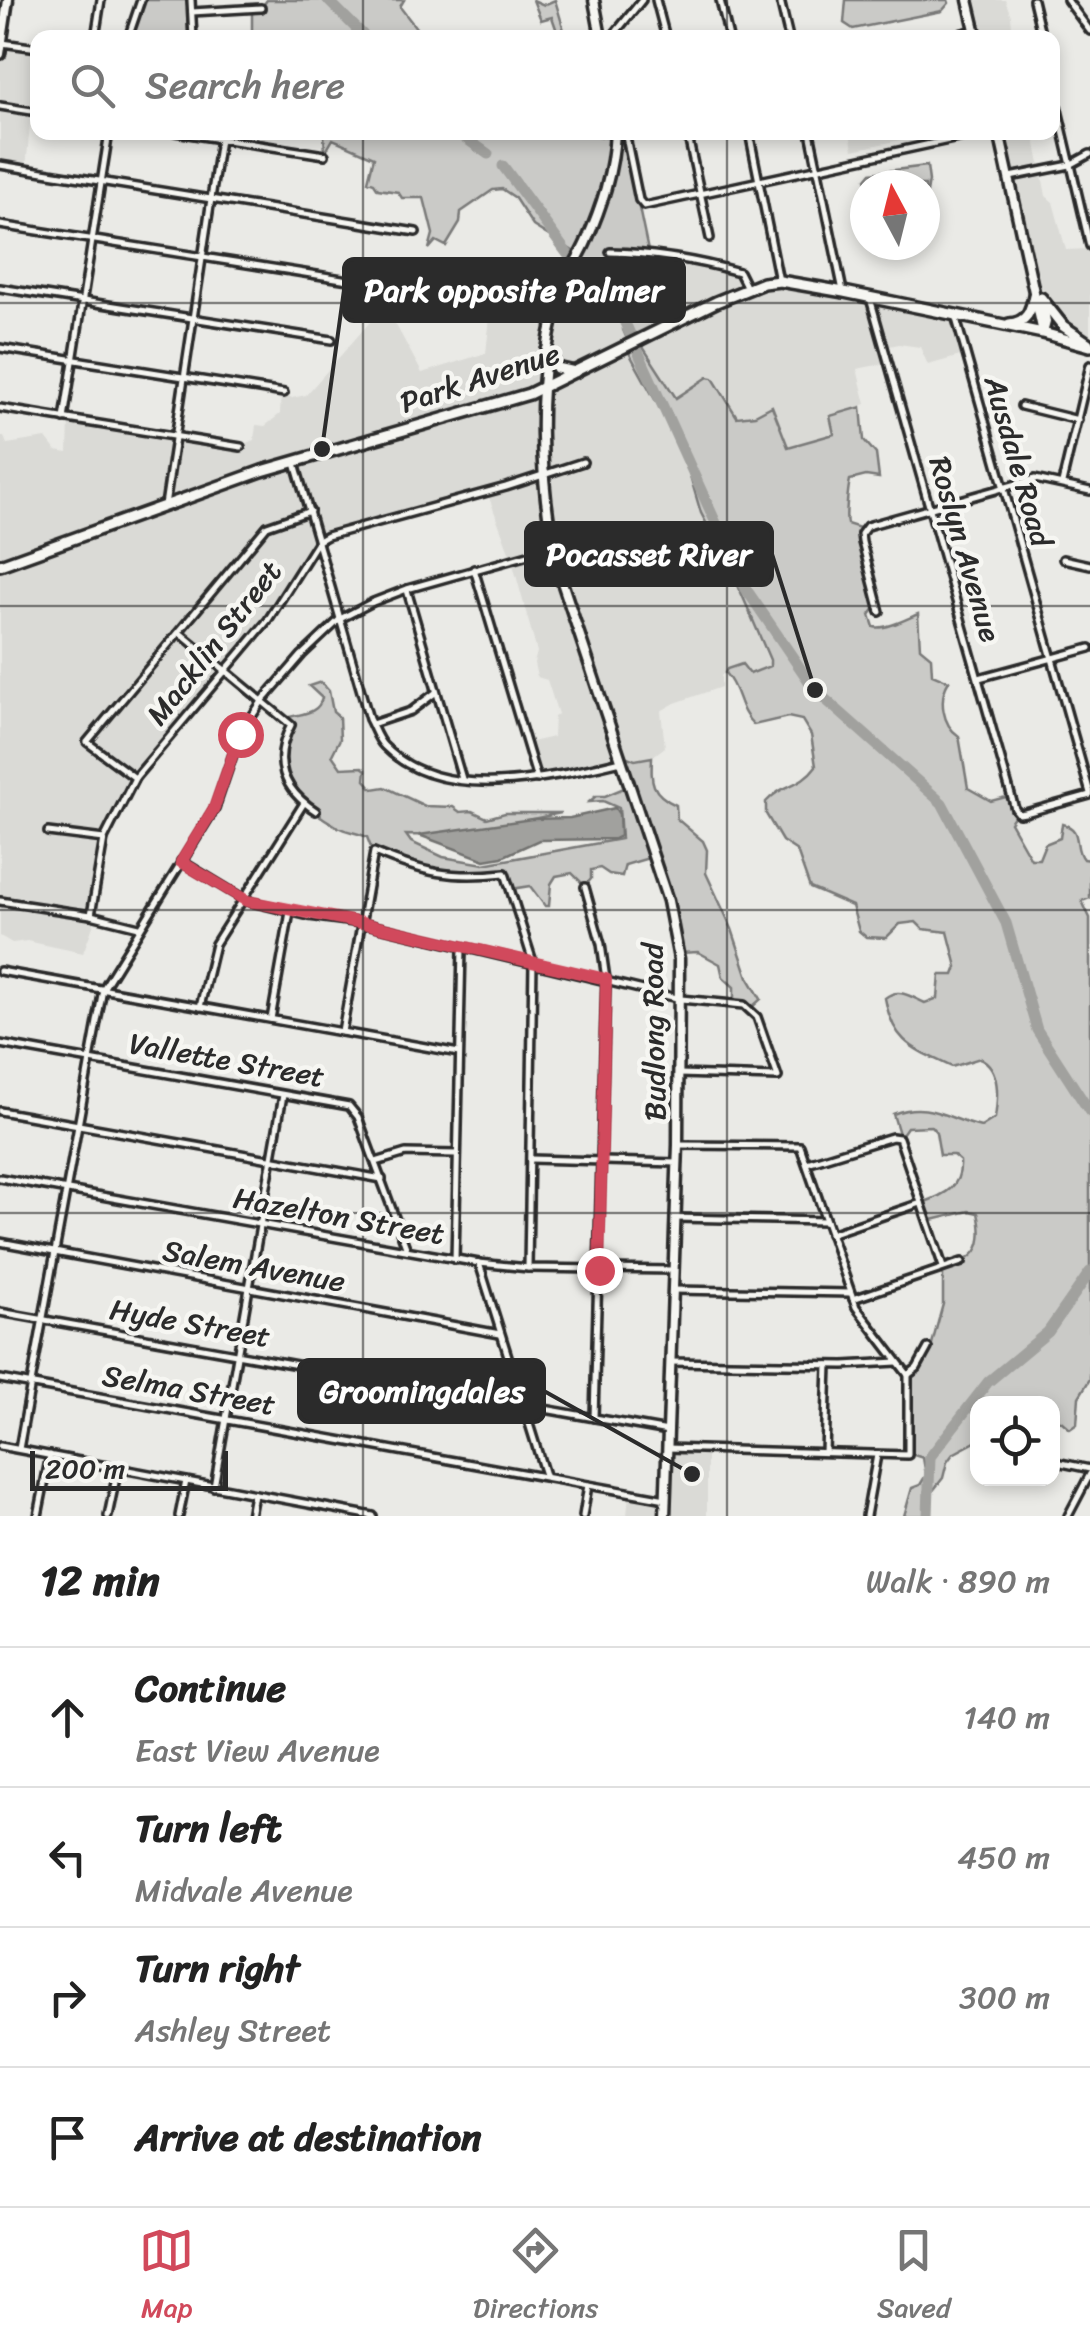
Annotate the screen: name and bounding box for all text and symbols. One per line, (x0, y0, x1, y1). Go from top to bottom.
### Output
search box (30, 30, 1060, 140)
text: Search here (145, 52, 345, 119)
icon: search (65, 58, 120, 113)
north arrow (850, 170, 940, 260)
callout: Park opposite Palmer (344, 259, 684, 321)
text: Park opposite Palmer (364, 262, 666, 319)
street label: Park Avenue (393, 327, 567, 429)
street label: Ausdale Road (968, 368, 1069, 555)
street label: Roslyn Avenue (913, 450, 1017, 648)
callout: Pocasset River (526, 523, 772, 585)
text: Pocasset River (546, 526, 754, 583)
street label: Macklin Street (132, 548, 296, 738)
route start (218, 712, 264, 758)
street label: Budlong Road (625, 940, 683, 1121)
street label: Vallette Street (125, 1016, 329, 1104)
street label: Hazelton Street (229, 1171, 449, 1261)
street label: Salem Avenue (158, 1223, 350, 1309)
route end (577, 1248, 623, 1294)
street label: Hyde Street (106, 1282, 274, 1364)
street label: Selma Street (98, 1348, 280, 1432)
callout: Groomingdales (299, 1360, 544, 1422)
text: Groomingdales (319, 1363, 526, 1420)
map controls (970, 1396, 1060, 1486)
button: locate (970, 1396, 1060, 1486)
text: 200 m (45, 1444, 125, 1493)
scale bar (30, 1446, 228, 1490)
text: 12 min (40, 1544, 160, 1618)
text: Walk · 890 m (866, 1553, 1050, 1610)
text: Continue (135, 1655, 286, 1722)
text: 140 m (963, 1689, 1050, 1746)
icon: ahead (40, 1690, 95, 1745)
text: East View Avenue (135, 1722, 380, 1779)
text: Turn left (135, 1795, 281, 1862)
text: 450 m (957, 1829, 1050, 1886)
icon: left (40, 1830, 95, 1885)
text: Midvale Avenue (135, 1862, 353, 1919)
text: Turn right (135, 1935, 300, 2002)
text: 300 m (959, 1969, 1050, 2026)
icon: right (40, 1970, 95, 2025)
text: Ashley Street (135, 2002, 331, 2059)
text: Arrive at destination (135, 2104, 482, 2171)
icon: arrive (40, 2110, 95, 2165)
tab: Map (139, 2223, 194, 2332)
tab: Directions (473, 2223, 598, 2332)
tab: Saved (877, 2223, 951, 2332)

